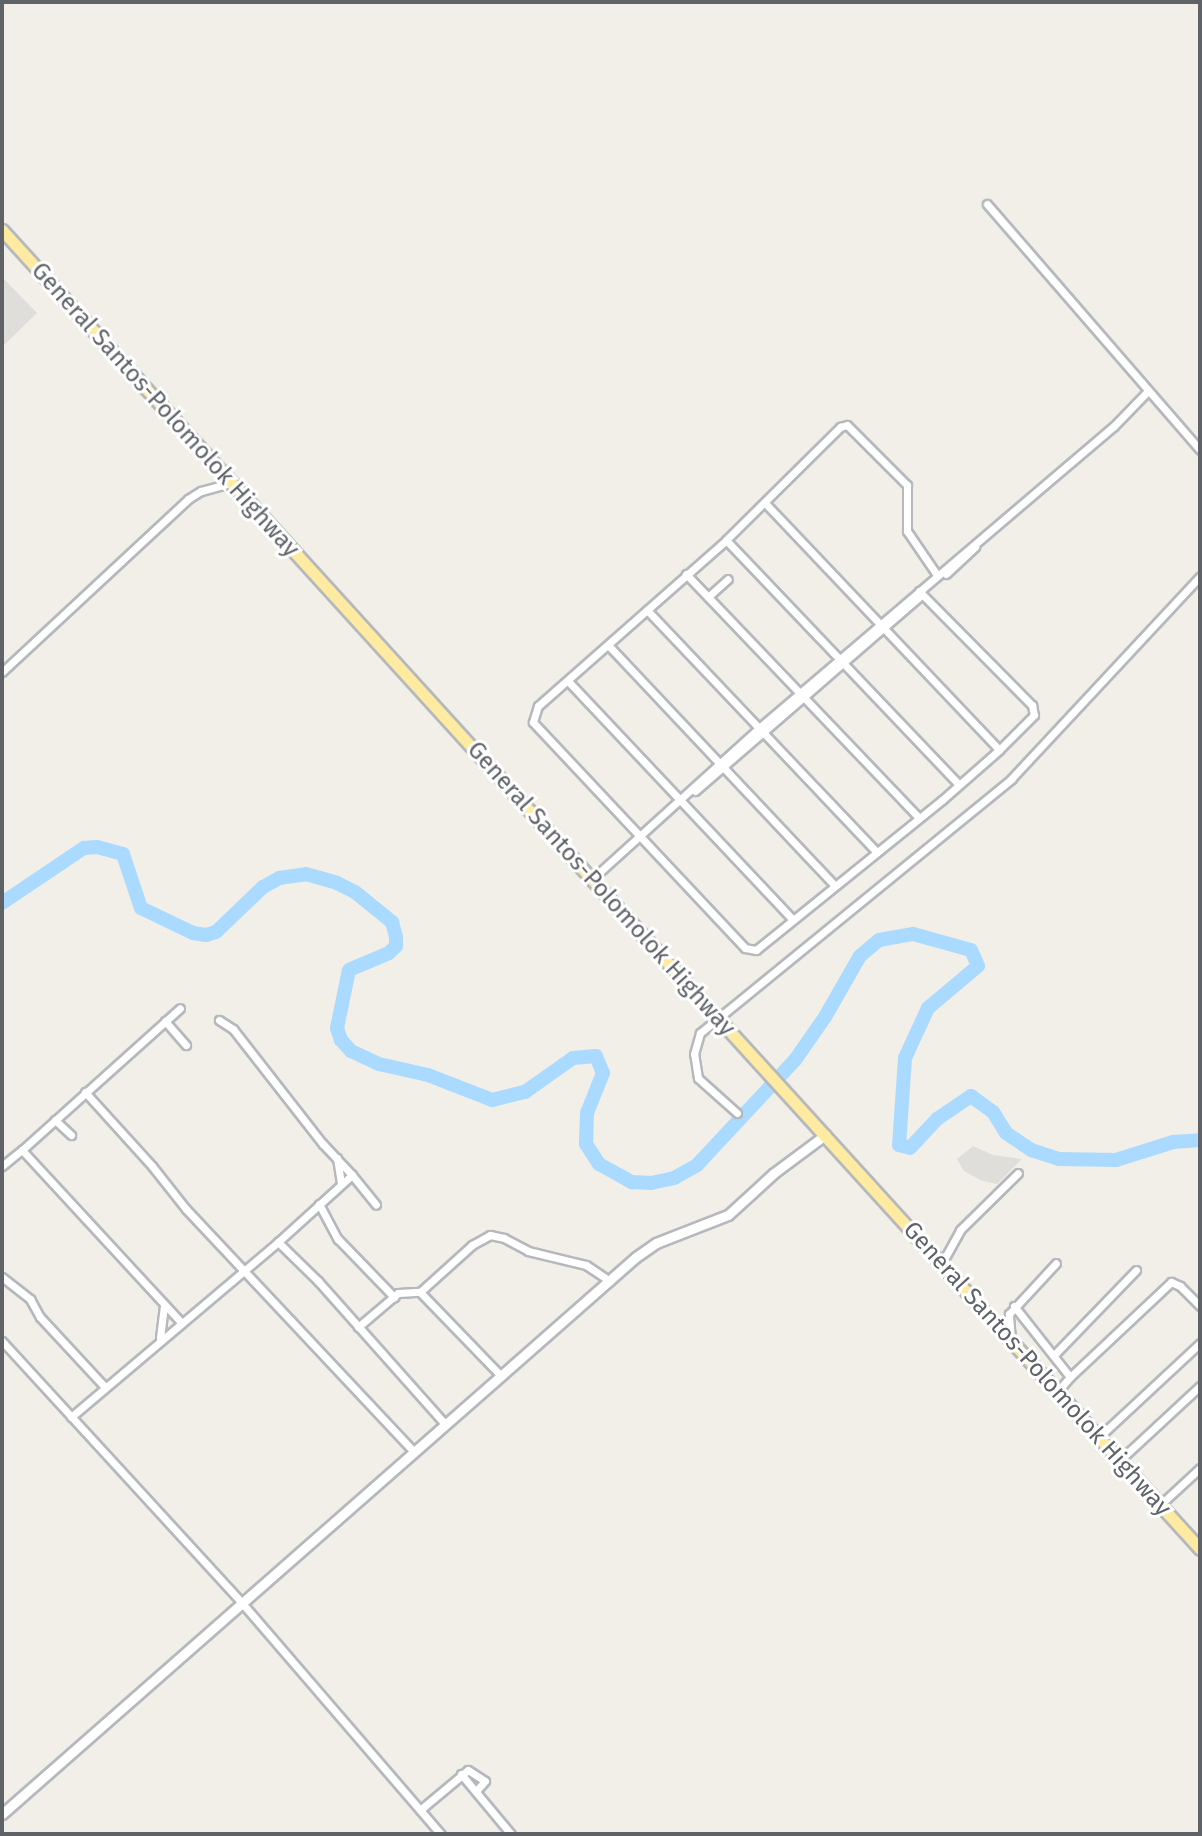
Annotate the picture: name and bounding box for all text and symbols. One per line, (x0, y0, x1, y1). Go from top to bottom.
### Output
street label: General Santos-Polomolok Highway (25, 257, 305, 563)
street label: General Santos-Polomolok Highway (461, 736, 741, 1042)
street label: General Santos-Polomolok Highway (897, 1216, 1177, 1522)

